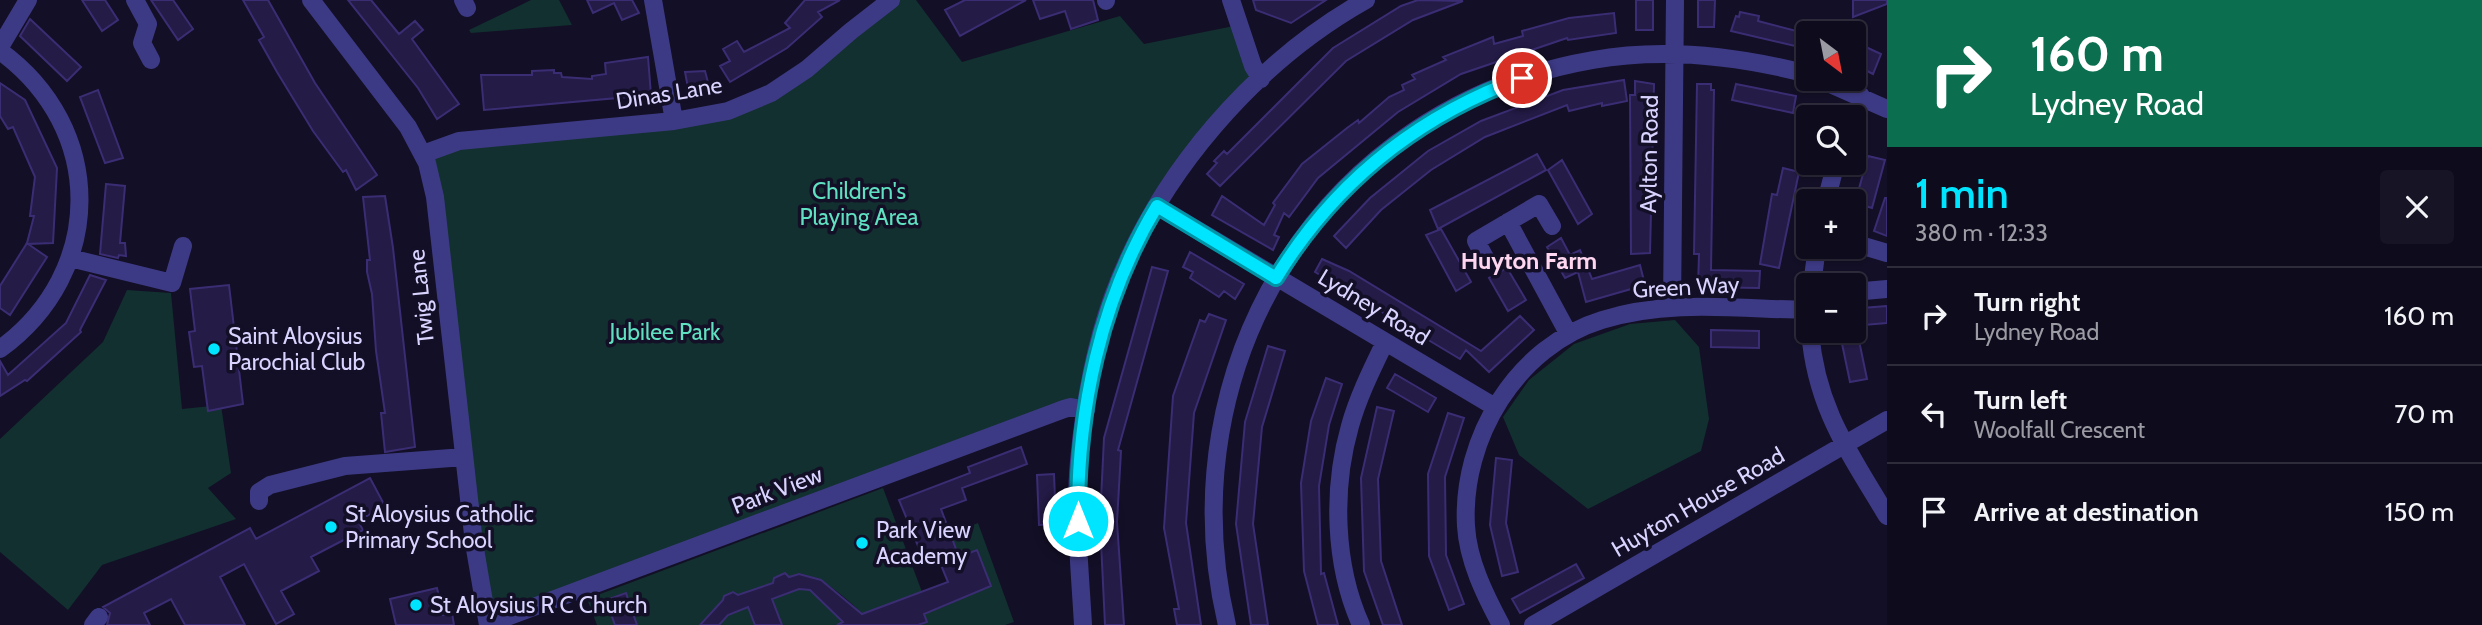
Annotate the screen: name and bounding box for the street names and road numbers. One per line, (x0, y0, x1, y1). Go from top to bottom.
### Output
street label: Dinas Lane (614, 71, 724, 115)
street label: Aylton Road (1634, 95, 1664, 213)
street label: Twig Lane (402, 248, 440, 346)
street label: Lydney Road (1313, 263, 1435, 351)
street label: Green Way (1632, 270, 1740, 304)
street label: Huyton House Road (1607, 441, 1789, 563)
street label: Park View (728, 460, 827, 520)

